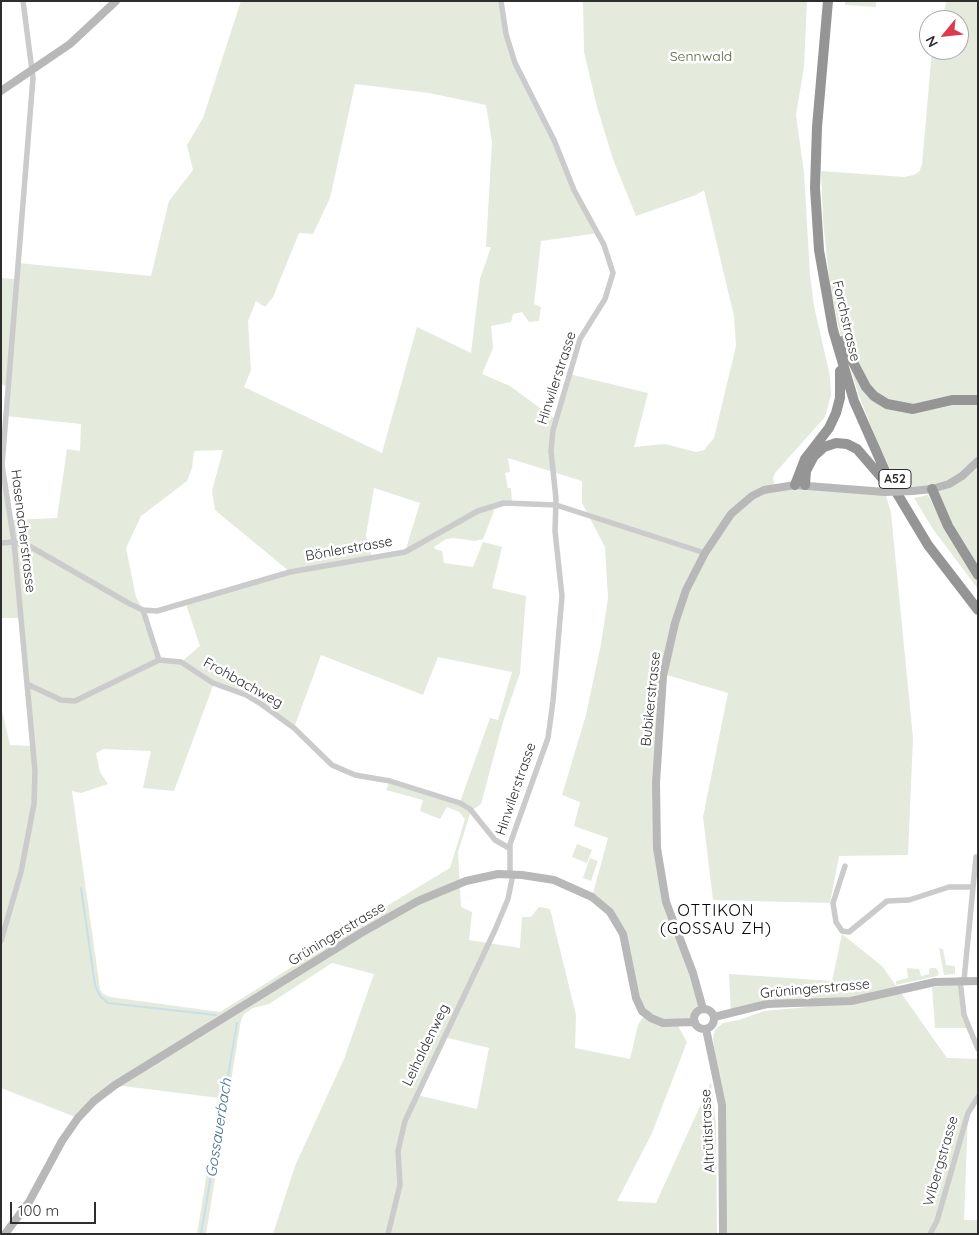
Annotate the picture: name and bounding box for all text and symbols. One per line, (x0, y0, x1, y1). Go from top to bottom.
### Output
north arrow (919, 10, 969, 60)
text: N (921, 33, 942, 50)
park label: Sennwald (670, 49, 732, 65)
street label: Forchstrasse (829, 279, 863, 363)
street label: Hinwilerstrasse (534, 329, 580, 427)
street label: Hasenacherstrasse (7, 468, 39, 594)
road number: A52 (879, 469, 911, 488)
street label: Bönlerstrasse (304, 533, 394, 565)
street label: Bubikerstrasse (638, 651, 664, 747)
street label: Frohbachweg (200, 654, 286, 712)
street label: Hinwilerstrasse (492, 740, 540, 838)
street label: Grüningerstrasse (285, 898, 389, 970)
district label: OTTIKON (GOSSAU ZH) (659, 901, 773, 939)
street label: Grüningerstrasse (759, 976, 871, 1002)
street label: Leihaldenweg (399, 1001, 453, 1089)
water label: Gossauerbach (202, 1077, 236, 1179)
street label: Altrütistrasse (697, 1089, 719, 1173)
street label: Wibergstrasse (920, 1114, 962, 1208)
scale bar (12, 1192, 99, 1224)
text: 100 m (18, 1201, 59, 1220)

